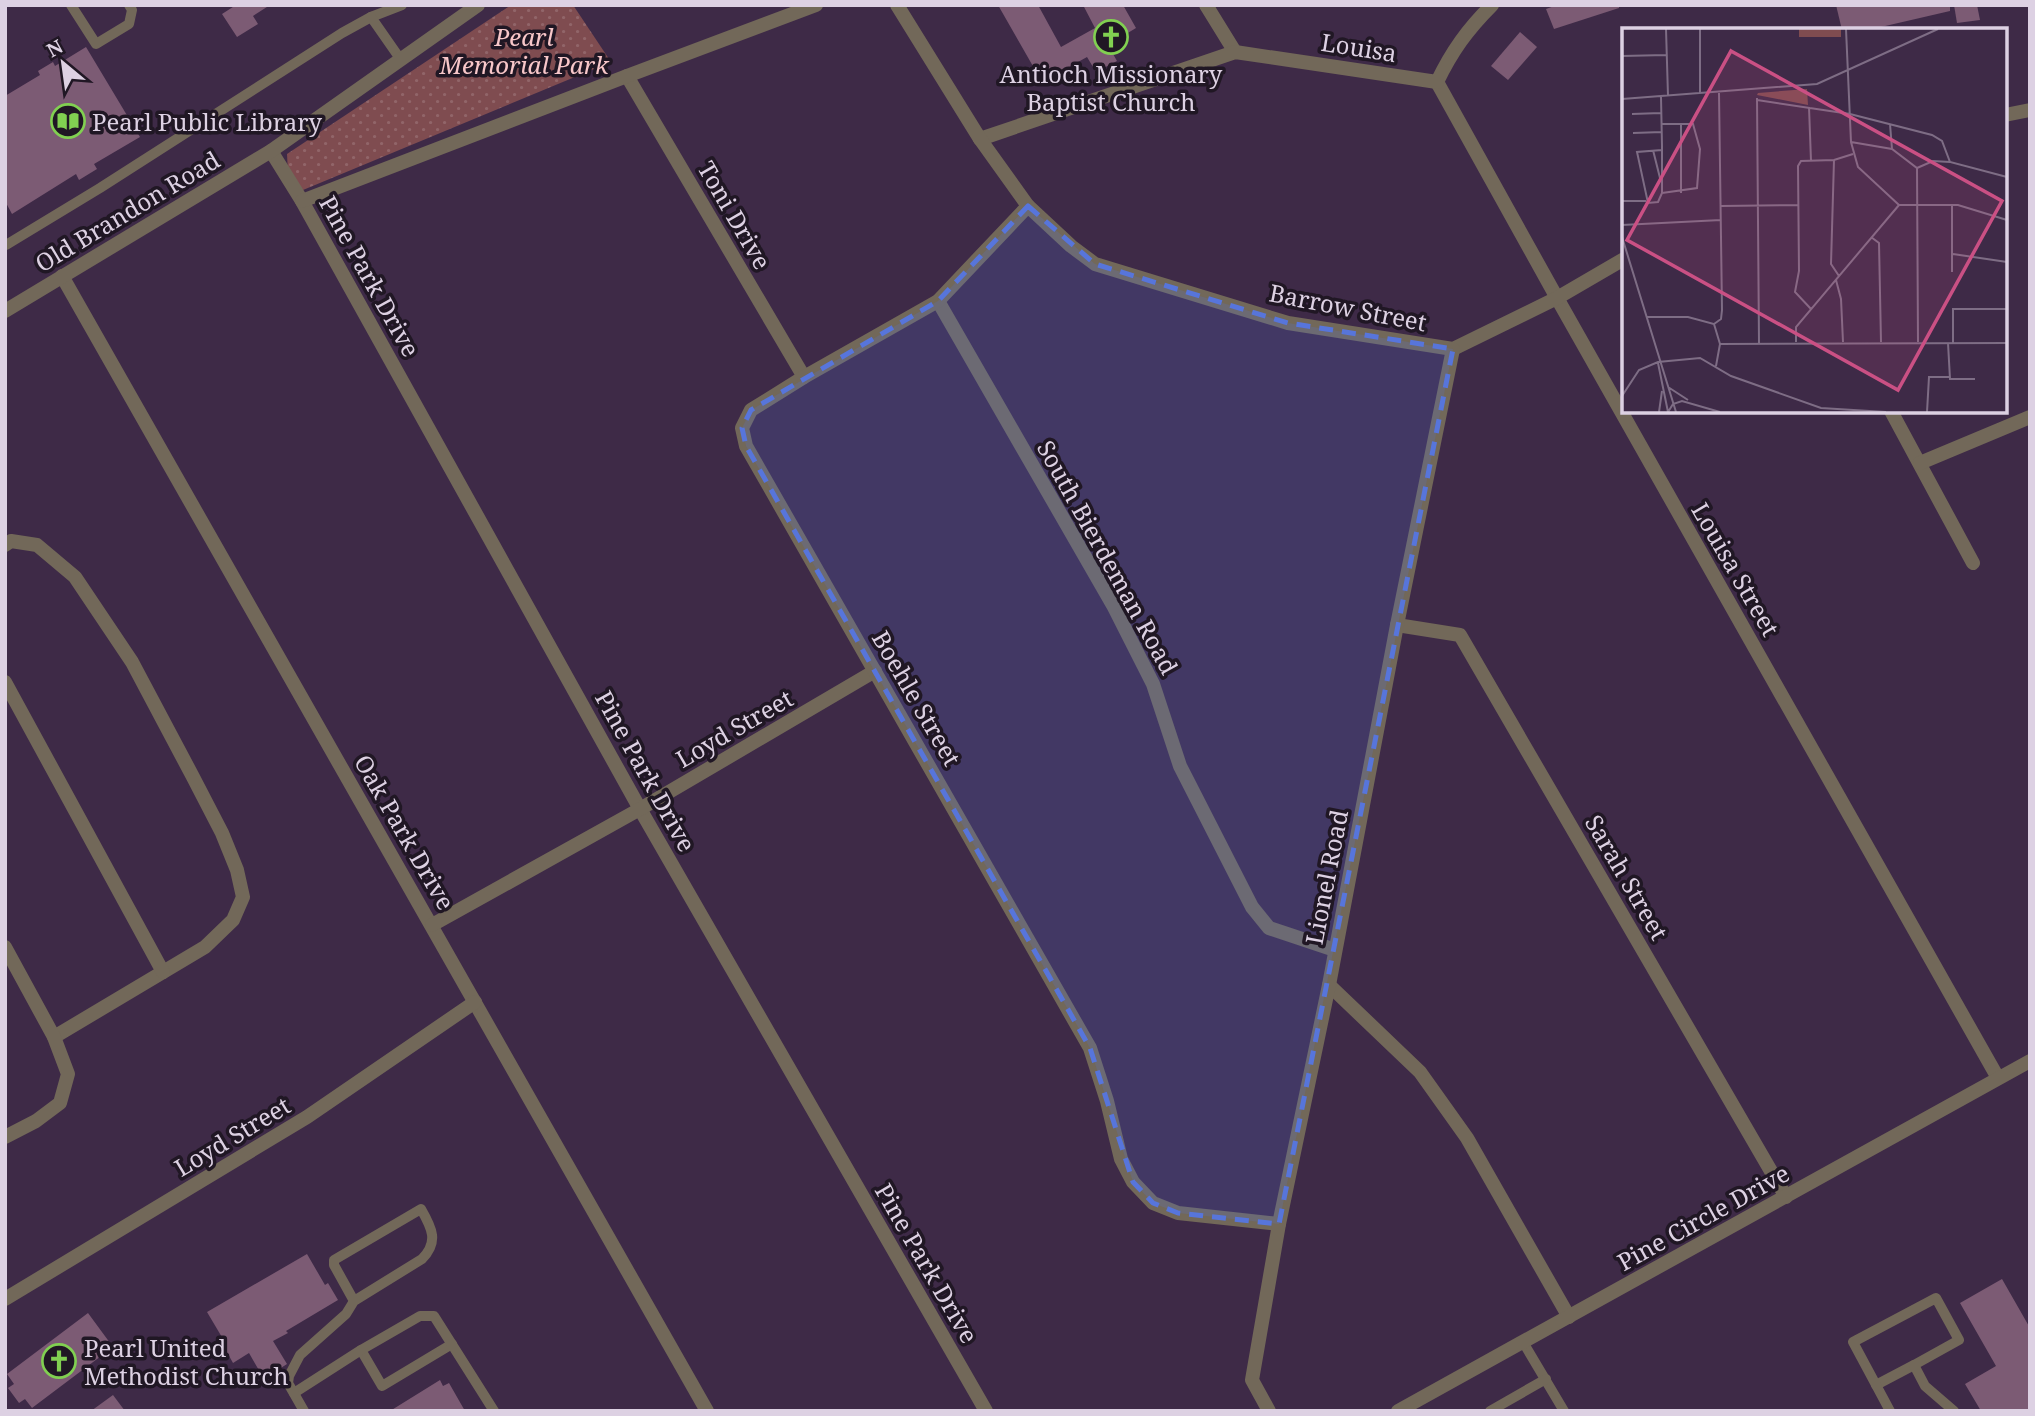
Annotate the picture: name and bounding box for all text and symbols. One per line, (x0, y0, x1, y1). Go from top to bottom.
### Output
church icon: Antioch Missionary Baptist Church (1092, 18, 1130, 56)
park label: Pearl Memorial Park (438, 20, 610, 81)
street label: Louisa (1319, 25, 1399, 69)
north arrow (28, 28, 98, 98)
inset map (1622, 28, 2007, 413)
text: N (42, 33, 68, 63)
place label: Antioch Missionary Baptist Church (1000, 57, 1223, 118)
library icon: Pearl Public Library (49, 102, 87, 140)
place label: Pearl Public Library (92, 105, 322, 138)
street label: Old Brandon Road (29, 143, 226, 279)
street label: Toni Drive (691, 155, 779, 275)
street label: Pine Park Drive (312, 190, 428, 362)
street label: Barrow Street (1267, 276, 1429, 338)
street label: South Bierdeman Road (1030, 434, 1186, 680)
street label: Louisa Street (1684, 496, 1788, 642)
street label: Boehle Street (865, 624, 969, 772)
street label: Loyd Street (670, 681, 798, 775)
street label: Pine Park Drive (588, 685, 704, 857)
street label: Oak Park Drive (347, 748, 463, 916)
street label: Lionel Road (1297, 807, 1355, 947)
street label: Sarah Street (1578, 808, 1676, 946)
street label: Loyd Street (168, 1088, 296, 1184)
street label: Pine Circle Drive (1611, 1156, 1795, 1278)
street label: Pine Park Drive (868, 1177, 986, 1349)
place label: Pearl United Methodist Church (84, 1331, 288, 1392)
church icon: Pearl United Methodist Church (40, 1342, 78, 1380)

